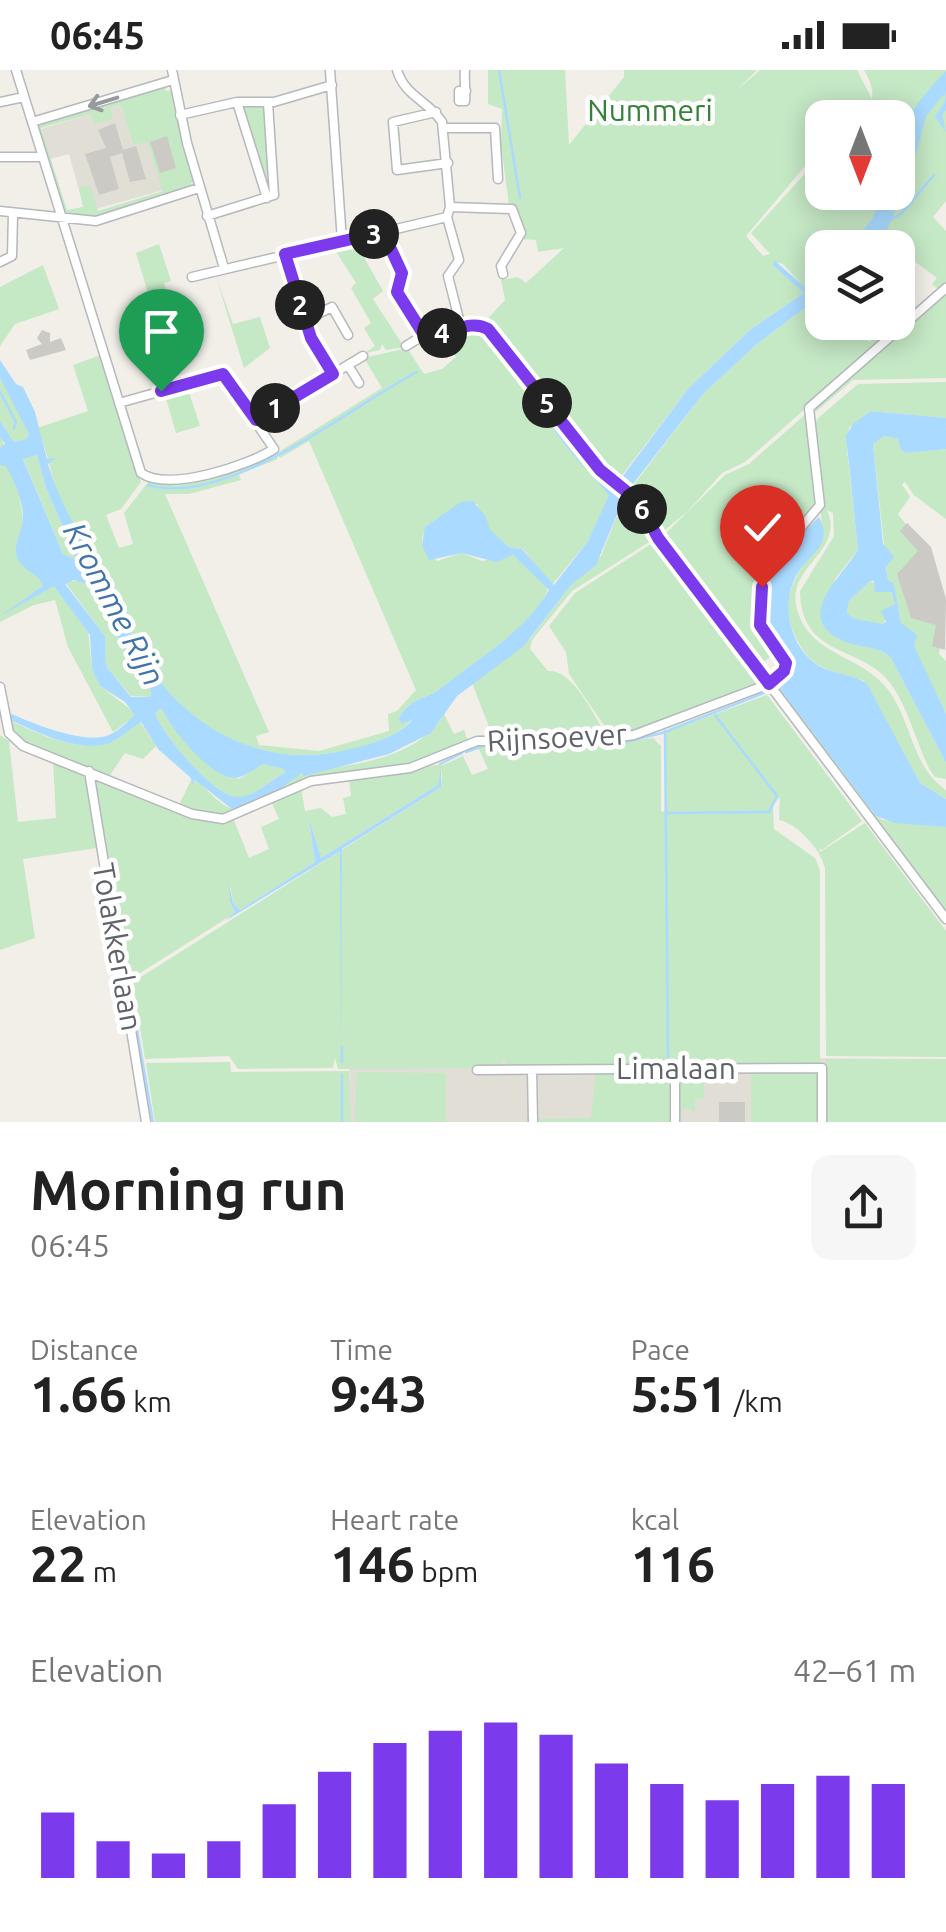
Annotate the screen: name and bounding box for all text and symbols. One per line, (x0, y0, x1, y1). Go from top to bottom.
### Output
text: 06:45 (50, 14, 145, 56)
park label: Nummeri (587, 93, 713, 127)
one-way arrow (87, 94, 119, 112)
north arrow (805, 100, 915, 210)
map controls (805, 100, 915, 340)
pin: 3 (349, 209, 399, 259)
text: 3 (366, 218, 382, 249)
button: layers (805, 230, 915, 340)
pin: 2 (275, 280, 325, 330)
pin (119, 289, 204, 392)
text: 2 (292, 289, 308, 320)
icon: arrive (134, 304, 189, 359)
pin: 4 (417, 308, 467, 358)
text: 4 (434, 317, 450, 348)
pin: 5 (522, 378, 572, 428)
pin: 1 (250, 383, 300, 433)
text: 5 (539, 387, 555, 418)
text: 1 (267, 392, 283, 423)
pin: 6 (617, 484, 667, 534)
pin (720, 485, 805, 588)
text: 6 (634, 493, 650, 524)
icon: check (735, 500, 790, 555)
water label: Kromme Rijn (57, 516, 173, 691)
street label: Rijnsoever (486, 716, 628, 758)
street label: Tolakkerlaan (87, 860, 149, 1033)
street label: Limalaan (616, 1051, 736, 1085)
button: share (811, 1155, 916, 1260)
text: Morning run (30, 1159, 347, 1220)
text: 06:45 (30, 1227, 110, 1263)
text: Distance (30, 1334, 138, 1365)
text: Time (330, 1334, 393, 1365)
text: Pace (631, 1334, 690, 1365)
text: 1.66 (30, 1365, 127, 1421)
text: 9:43 (330, 1365, 427, 1421)
text: 5:51 (631, 1365, 728, 1421)
text: km (127, 1386, 172, 1417)
text: /km (728, 1386, 783, 1417)
text: Elevation (30, 1504, 147, 1535)
text: Heart rate (330, 1504, 459, 1535)
text: kcal (631, 1504, 679, 1535)
text: 22 (30, 1535, 86, 1591)
text: 146 (330, 1535, 415, 1591)
text: 116 (631, 1535, 715, 1591)
text: m (86, 1556, 117, 1587)
text: bpm (415, 1556, 478, 1587)
text: Elevation (30, 1652, 163, 1688)
text: 42–61 m (793, 1652, 916, 1688)

